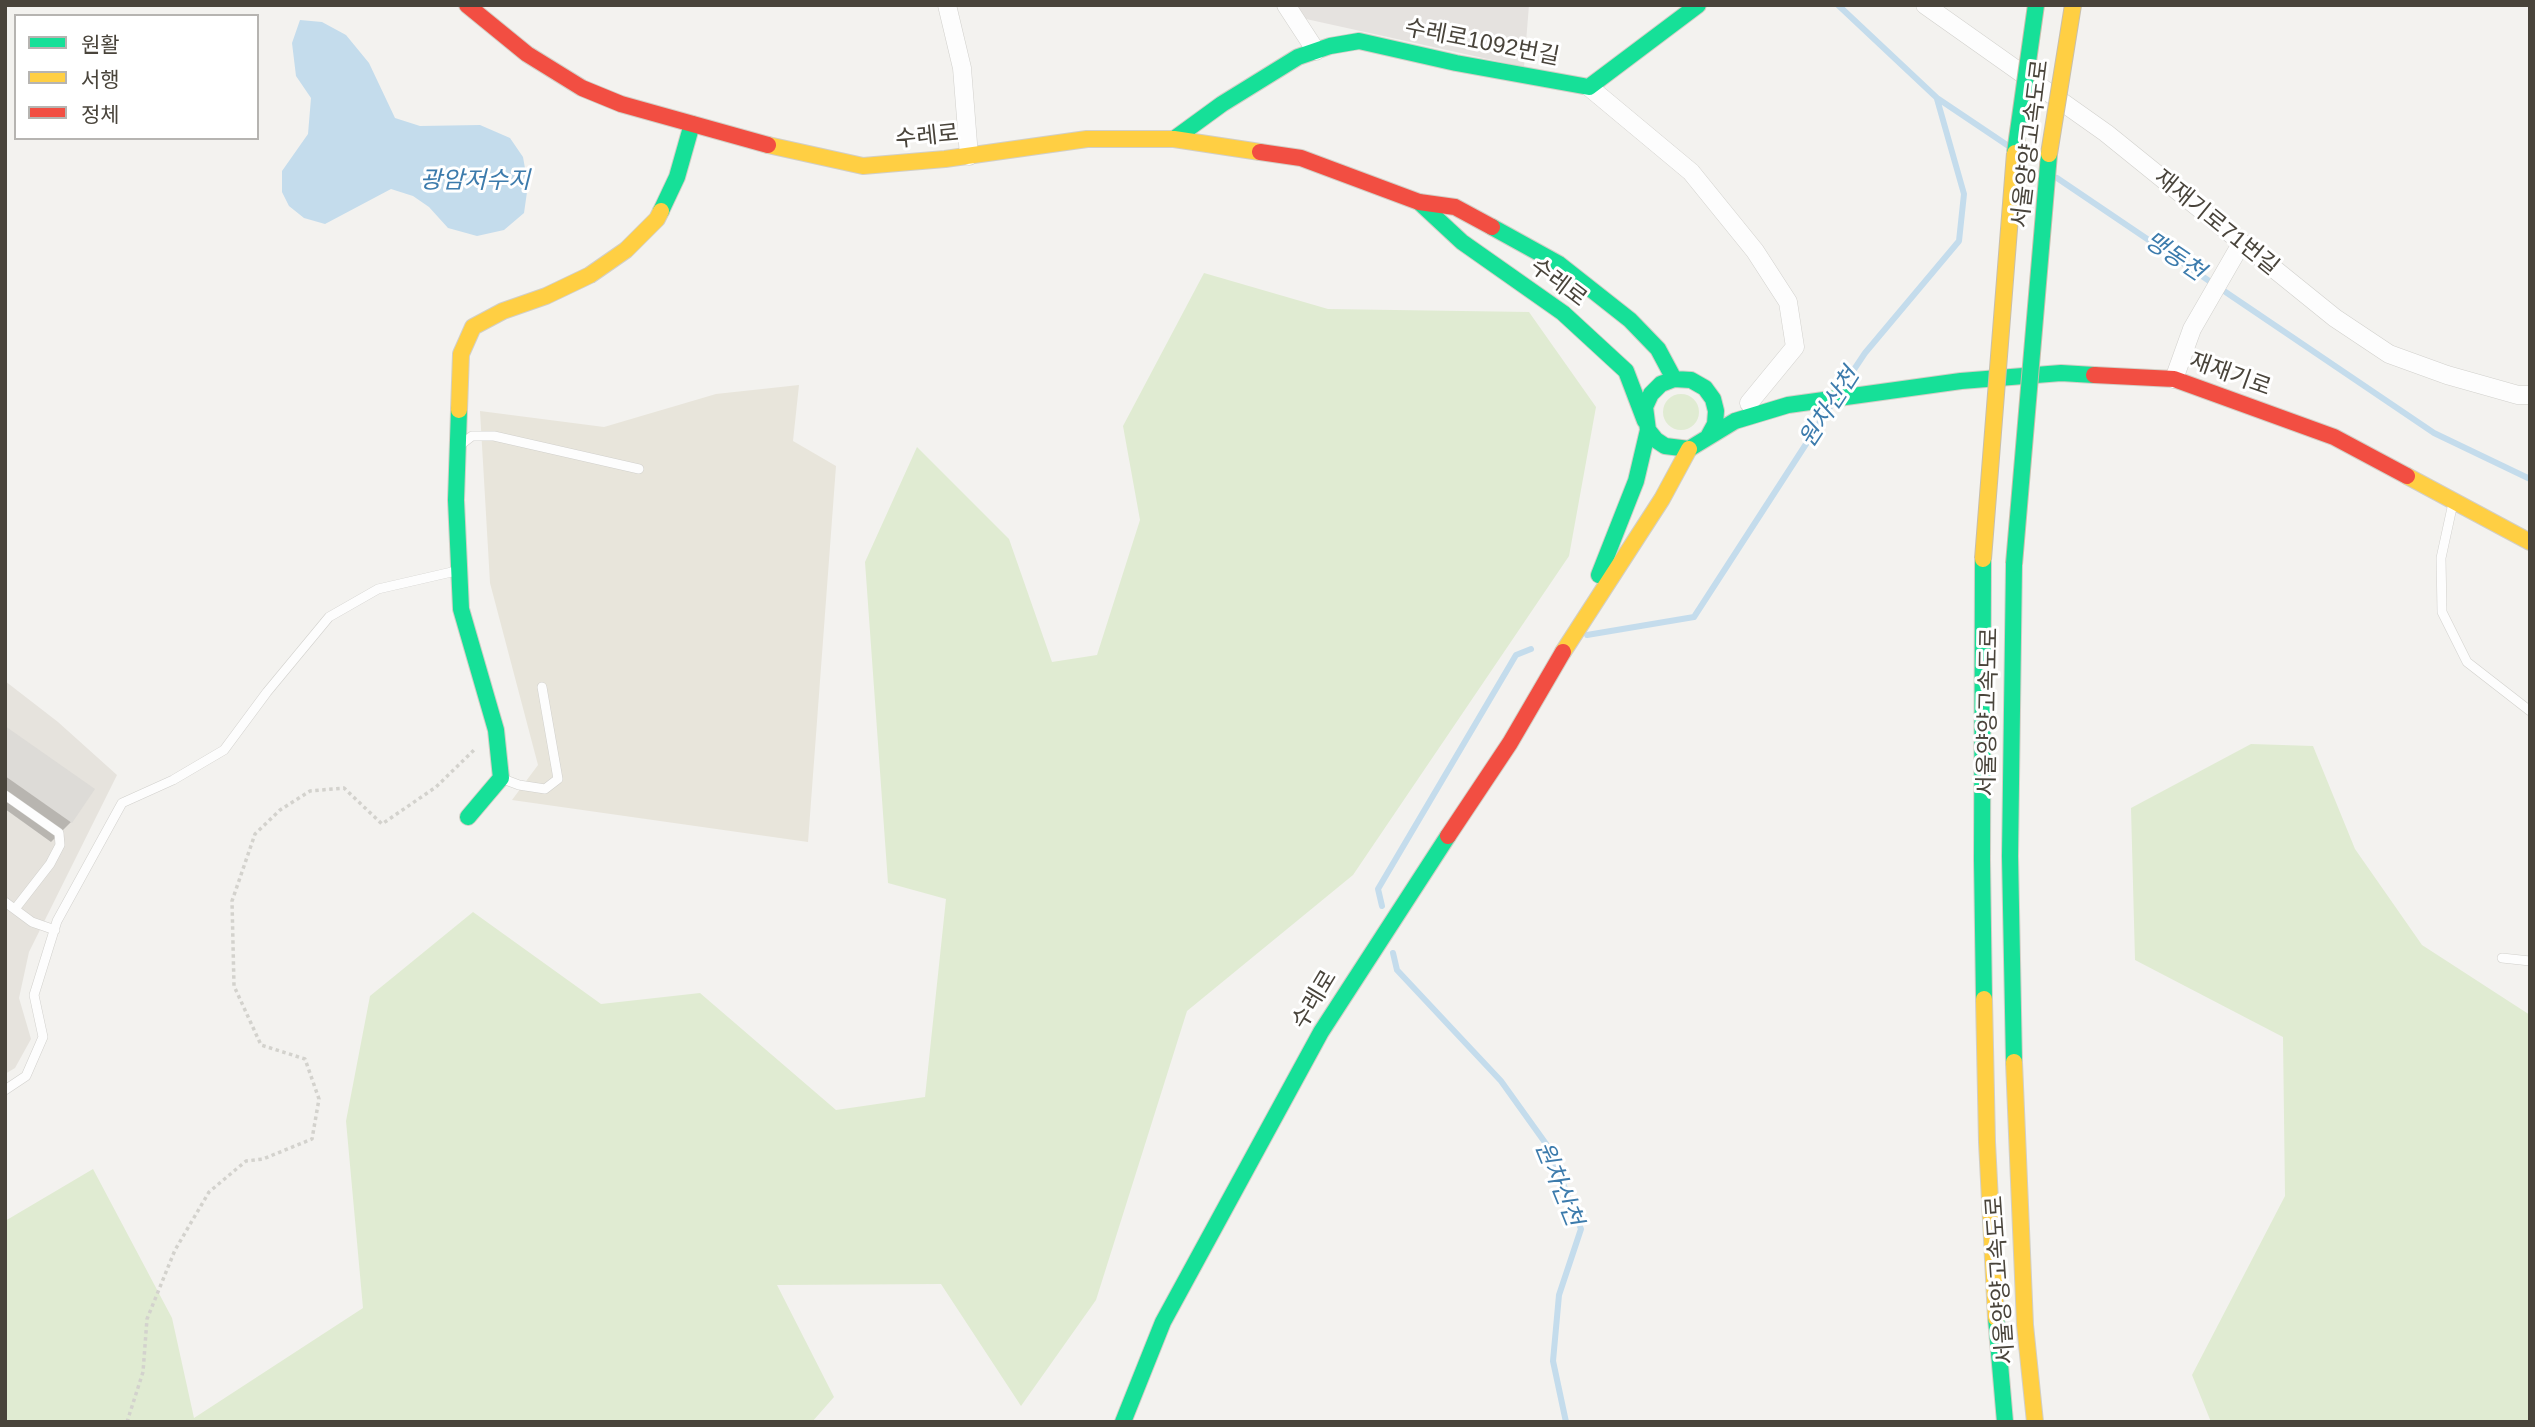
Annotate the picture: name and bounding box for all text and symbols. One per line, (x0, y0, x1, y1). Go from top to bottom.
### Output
legend (14, 14, 259, 140)
street label: 수레로1092번길 (1402, 14, 1562, 72)
text: 원활 (81, 33, 120, 56)
street label: 서울양양고속도로 (2007, 58, 2055, 230)
text: 서행 (81, 68, 120, 91)
text: 정체 (81, 103, 120, 126)
street label: 수레로 (894, 120, 960, 154)
street label: 재재기로71번길 (2148, 164, 2284, 282)
water label: 광암저수지 (420, 167, 530, 195)
water label: 맹동천 (2138, 227, 2210, 287)
street label: 수레로 (1524, 253, 1592, 313)
street label: 재재기로 (2186, 348, 2274, 402)
water label: 원차산천 (1794, 363, 1866, 453)
street label: 서울양양고속도로 (1974, 627, 2004, 797)
street label: 수레로 (1287, 966, 1343, 1034)
water label: 원차산천 (1528, 1138, 1588, 1230)
street label: 서울양양고속도로 (1981, 1195, 2021, 1365)

